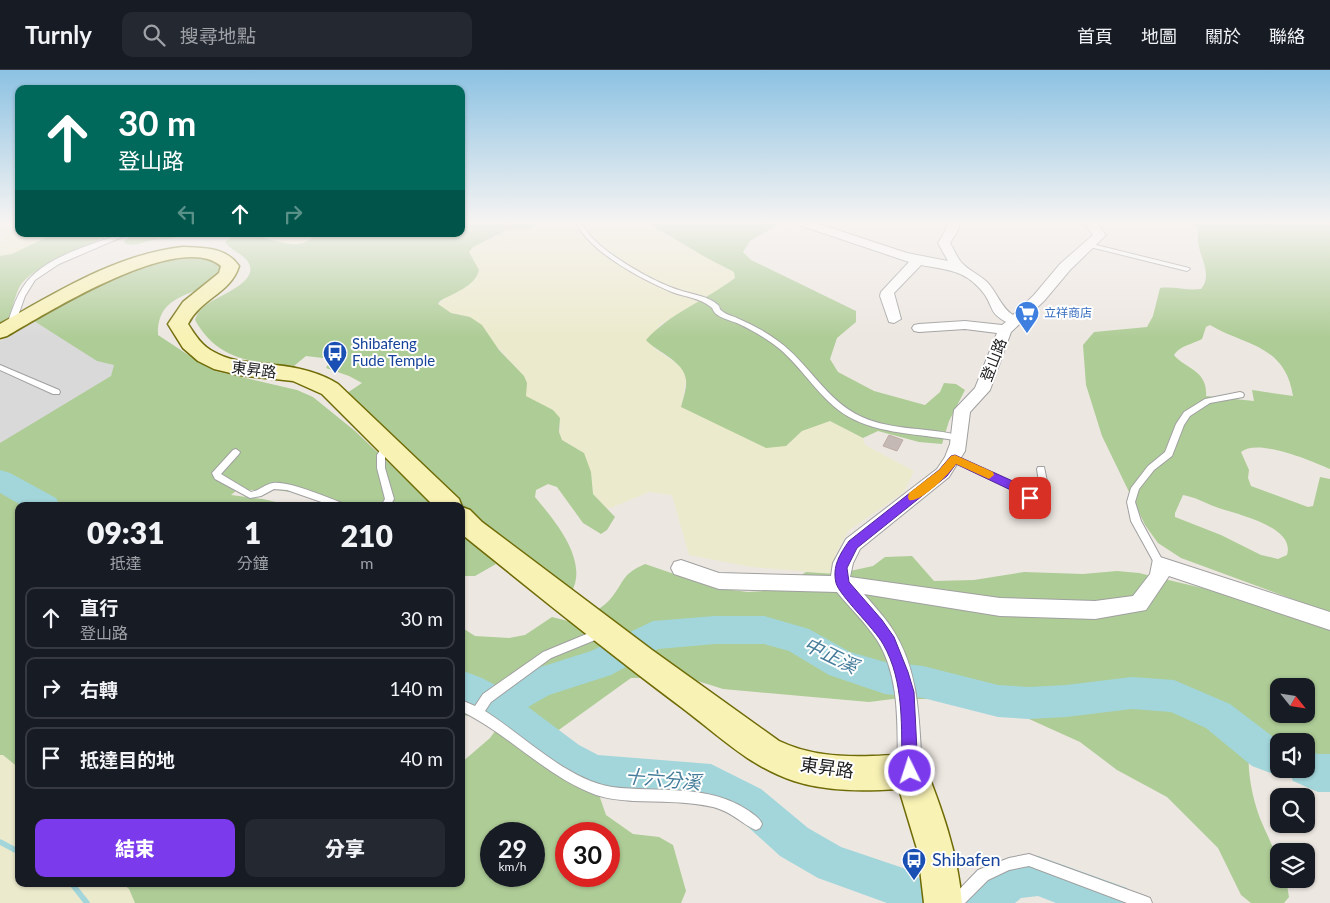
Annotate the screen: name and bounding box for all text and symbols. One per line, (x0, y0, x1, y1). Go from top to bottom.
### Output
search box (122, 12, 472, 57)
text: Turnly (25, 20, 92, 49)
icon: search (140, 21, 168, 49)
text: 搜尋地點 (180, 24, 256, 47)
text: 首頁 (1077, 25, 1113, 47)
text: 地圖 (1141, 25, 1177, 47)
text: 關於 (1205, 25, 1241, 47)
text: 聯絡 (1269, 25, 1305, 47)
text: 30 m (118, 101, 196, 143)
icon: ahead (35, 105, 100, 170)
text: 登山路 (118, 147, 184, 174)
icon: left (173, 200, 201, 228)
icon: ahead (226, 200, 254, 228)
icon: right (279, 200, 307, 228)
supermarket icon: 立祥商店 (1014, 300, 1040, 334)
place label: 立祥商店 (1044, 305, 1092, 320)
place label: Shibafeng Fude Temple (352, 334, 435, 369)
street label: 登山路 (977, 335, 1010, 384)
bus stop icon: Shibafeng Fude Temple (322, 340, 348, 374)
street label: 東昇路 (231, 357, 278, 381)
pin (1009, 477, 1051, 519)
icon: arrive (1016, 484, 1044, 512)
text: 09:31 (87, 514, 165, 550)
text: 1 (244, 514, 261, 550)
text: 210 (341, 517, 393, 553)
text: 抵達 (110, 553, 142, 572)
text: 分鐘 (237, 553, 269, 572)
text: m (360, 553, 373, 572)
text: 直行 (80, 596, 118, 619)
icon: ahead (37, 604, 65, 632)
text: 30 m (400, 607, 443, 630)
text: 登山路 (80, 623, 128, 642)
water label: 中正溪 (801, 632, 865, 679)
icon: right (37, 674, 65, 702)
text: 140 m (389, 677, 443, 700)
text: 右轉 (80, 678, 118, 701)
north arrow (1270, 678, 1315, 722)
map controls (1270, 678, 1315, 888)
button: sound (1270, 733, 1315, 778)
icon: arrive (37, 744, 65, 772)
position arrow (883, 744, 935, 796)
text: 40 m (400, 747, 443, 770)
text: 抵達目的地 (80, 748, 175, 771)
street label: 東昇路 (799, 752, 855, 782)
water label: 十六分溪 (624, 764, 705, 794)
button: search (1270, 788, 1315, 833)
button: 結束 (35, 819, 235, 877)
button: 分享 (245, 819, 445, 877)
speed limit sign: 30 (555, 822, 620, 887)
text: 29 (498, 833, 527, 863)
button: layers (1270, 843, 1315, 888)
bus stop icon: Shibafen (901, 847, 927, 881)
place label: Shibafen (932, 848, 1000, 870)
text: km/h (498, 859, 527, 874)

